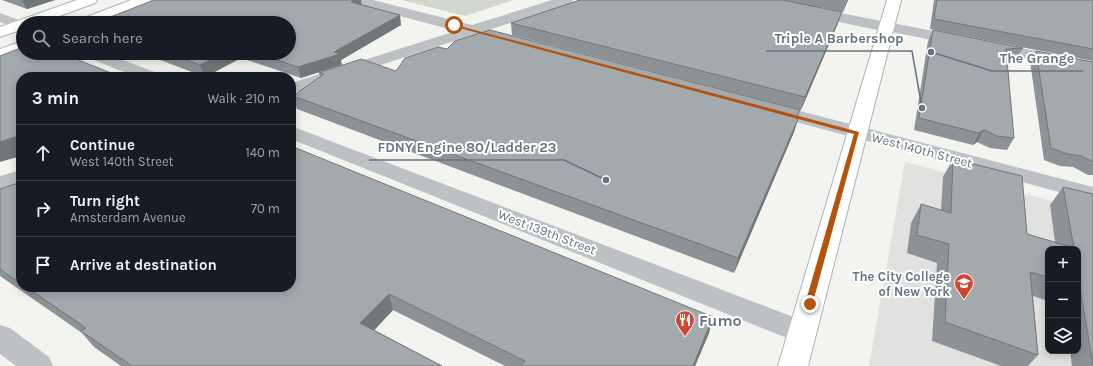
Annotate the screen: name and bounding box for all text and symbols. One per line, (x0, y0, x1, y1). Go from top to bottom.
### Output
search box (16, 16, 296, 60)
route start (445, 16, 463, 34)
callout: Triple A Barbershop (766, 25, 912, 51)
icon: search (30, 27, 52, 49)
text: Search here (62, 29, 143, 47)
text: Triple A Barbershop (774, 30, 904, 47)
callout: The Grange (992, 45, 1083, 71)
text: The Grange (1000, 50, 1074, 67)
text: 3 min (32, 88, 79, 108)
text: Walk · 210 m (207, 91, 280, 106)
street label: West 140th Street (870, 129, 974, 171)
callout: FDNY Engine 80/Ladder 23 (369, 134, 564, 160)
text: Continue (70, 136, 135, 154)
text: FDNY Engine 80/Ladder 23 (378, 139, 556, 156)
icon: ahead (32, 142, 54, 164)
text: 140 m (245, 145, 280, 160)
text: West 140th Street (70, 154, 173, 169)
text: Turn right (70, 192, 140, 210)
icon: right (32, 198, 54, 220)
text: 70 m (251, 201, 280, 216)
street label: West 139th Street (496, 206, 598, 258)
text: Amsterdam Avenue (70, 210, 186, 225)
map controls (1045, 246, 1081, 354)
button: + (1045, 246, 1081, 282)
icon: arrive (32, 254, 54, 276)
text: Arrive at destination (70, 256, 217, 274)
place label: The City College of New York (852, 269, 950, 299)
school or university icon: The City College of New York (953, 272, 975, 300)
button: − (1045, 282, 1081, 318)
route end (801, 295, 819, 313)
restaurant icon: Fumo (674, 309, 696, 337)
place label: Fumo (699, 311, 742, 330)
button: layers (1045, 318, 1081, 354)

